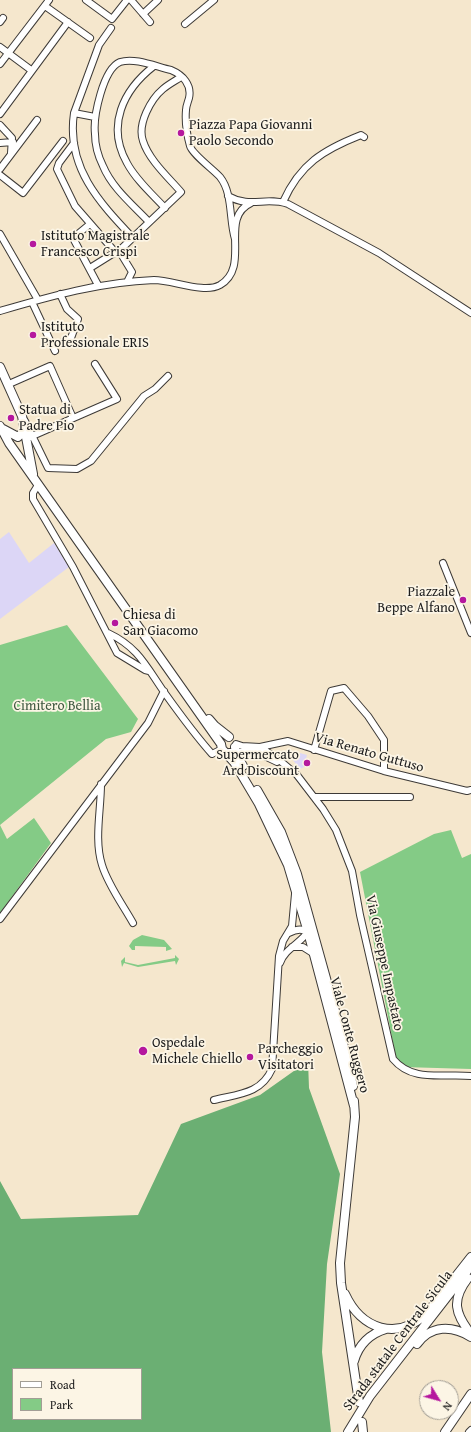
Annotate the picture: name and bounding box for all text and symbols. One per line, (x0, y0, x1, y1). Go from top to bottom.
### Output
place label: Piazza Papa Giovanni Paolo Secondo (189, 117, 312, 150)
marker: Piazza Papa Giovanni Paolo Secondo (176, 128, 186, 138)
place label: Istituto Magistrale Francesco Crispi (41, 228, 150, 260)
marker: Istituto Magistrale Francesco Crispi (28, 239, 38, 249)
place label: Istituto Professionale ERIS (41, 319, 149, 352)
marker: Istituto Professionale ERIS (28, 330, 38, 340)
place label: Statua di Padre Pio (19, 402, 74, 434)
marker: Statua di Padre Pio (6, 413, 16, 423)
place label: Piazzale Beppe Alfano (377, 584, 455, 616)
marker: Piazzale Beppe Alfano (458, 595, 468, 605)
place label: Chiesa di San Giacomo (123, 607, 198, 640)
marker: Chiesa di San Giacomo (110, 618, 120, 628)
park label: Cimitero Bellia (13, 698, 101, 714)
street label: Via Renato Guttuso (312, 729, 426, 777)
place label: Supermercato Ard Discount (216, 747, 299, 780)
marker: Supermercato Ard Discount (302, 758, 312, 768)
street label: Via Giuseppe Impastato (361, 893, 407, 1033)
street label: Viale Conte Ruggero (325, 975, 373, 1095)
place label: Ospedale Michele Chiello (152, 1035, 242, 1068)
place label: Parcheggio Visitatori (258, 1041, 323, 1074)
marker: Ospedale Michele Chiello (137, 1045, 149, 1057)
marker: Parcheggio Visitatori (245, 1052, 255, 1062)
street label: Strada statale Centrale Sicula (340, 1268, 456, 1414)
legend (12, 1368, 142, 1420)
text: Road (50, 1376, 75, 1393)
north arrow (419, 1380, 459, 1420)
text: Park (50, 1396, 73, 1413)
text: N (439, 1399, 456, 1414)

